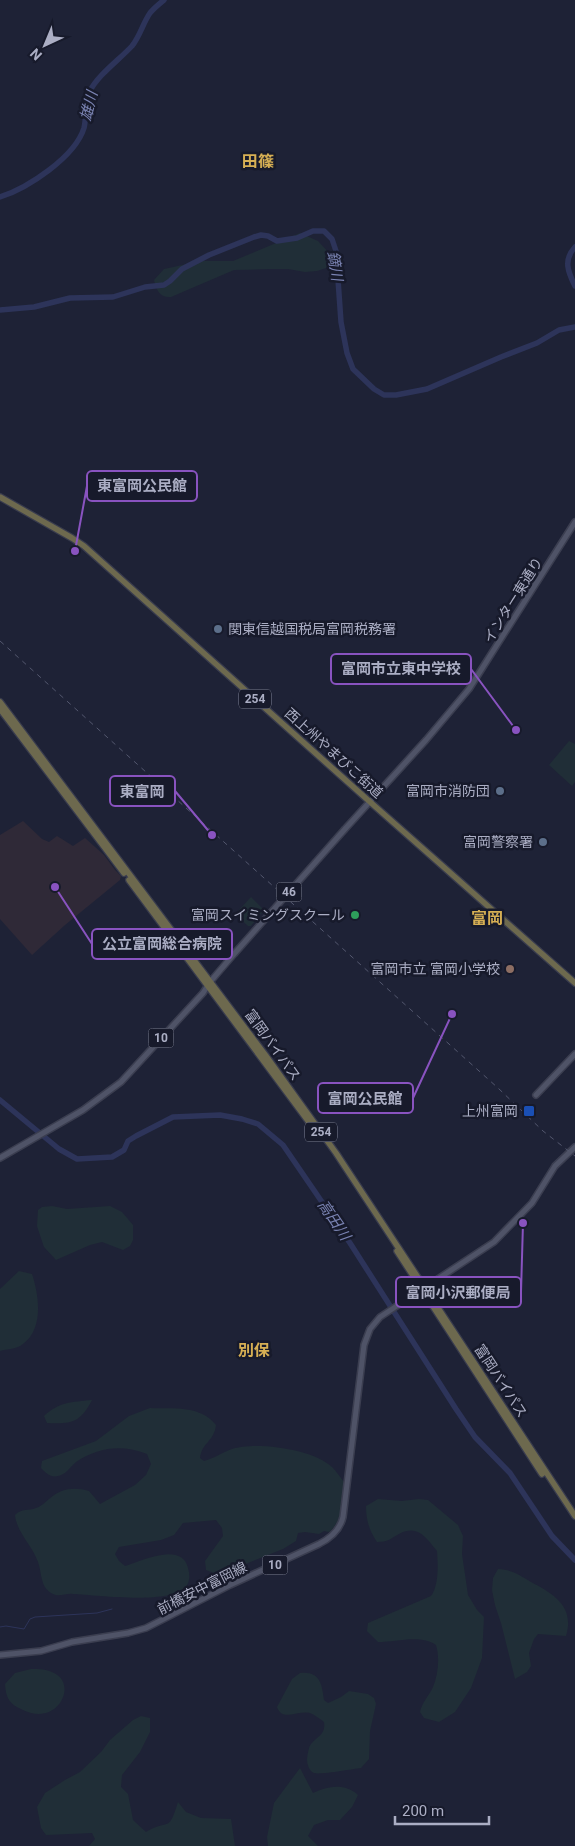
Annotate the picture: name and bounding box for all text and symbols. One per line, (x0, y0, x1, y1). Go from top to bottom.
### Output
north arrow (20, 20, 70, 70)
text: N (27, 45, 45, 64)
water label: 雄川 (77, 87, 102, 123)
district label: 田篠 (242, 152, 274, 171)
water label: 鏑川 (324, 250, 347, 284)
callout: 東富岡公民館 (87, 471, 197, 501)
text: 東富岡公民館 (97, 477, 187, 495)
street label: インター東通り (480, 554, 546, 646)
place label: 関東信越国税局富岡税務署 (228, 621, 396, 637)
marker: 関東信越国税局富岡税務署 (212, 623, 224, 635)
callout: 富岡市立東中学校 (331, 654, 471, 684)
text: 富岡市立東中学校 (341, 660, 461, 678)
road number: 254 (239, 690, 271, 709)
street label: 西上州やまびこ街道 (282, 705, 386, 801)
callout: 東富岡 (110, 776, 175, 806)
text: 東富岡 (119, 783, 165, 801)
place label: 富岡市消防団 (406, 783, 490, 799)
marker: 富岡市消防団 (494, 785, 506, 797)
place label: 富岡警察署 (463, 834, 533, 850)
marker: 富岡警察署 (537, 836, 549, 848)
road number: 46 (276, 882, 302, 902)
place label: 富岡スイミングスクール (191, 907, 345, 923)
marker: 富岡スイミングスクール (349, 909, 361, 921)
district label: 富岡 (471, 909, 503, 928)
callout: 公立富岡総合病院 (92, 929, 232, 959)
text: 公立富岡総合病院 (102, 935, 222, 953)
place label: 富岡市立 富岡小学校 (371, 961, 500, 977)
marker: 富岡市立 富岡小学校 (504, 963, 516, 975)
street label: 富岡バイパス (242, 1006, 304, 1084)
road number: 10 (148, 1028, 174, 1048)
callout: 富岡公民館 (318, 1083, 413, 1113)
text: 富岡公民館 (327, 1090, 403, 1108)
place label: 上州富岡 (462, 1103, 518, 1119)
marker: 上州富岡 (522, 1104, 536, 1118)
road number: 254 (305, 1122, 337, 1142)
water label: 高田川 (314, 1196, 355, 1245)
callout: 富岡小沢郵便局 (396, 1277, 521, 1307)
text: 富岡小沢郵便局 (405, 1284, 511, 1302)
district label: 別保 (238, 1341, 270, 1360)
street label: 富岡バイパス (471, 1342, 531, 1420)
road number: 10 (262, 1556, 288, 1574)
street label: 前橋安中富岡線 (155, 1559, 249, 1617)
scale bar (395, 1794, 489, 1826)
text: 200 m (402, 1802, 444, 1820)

